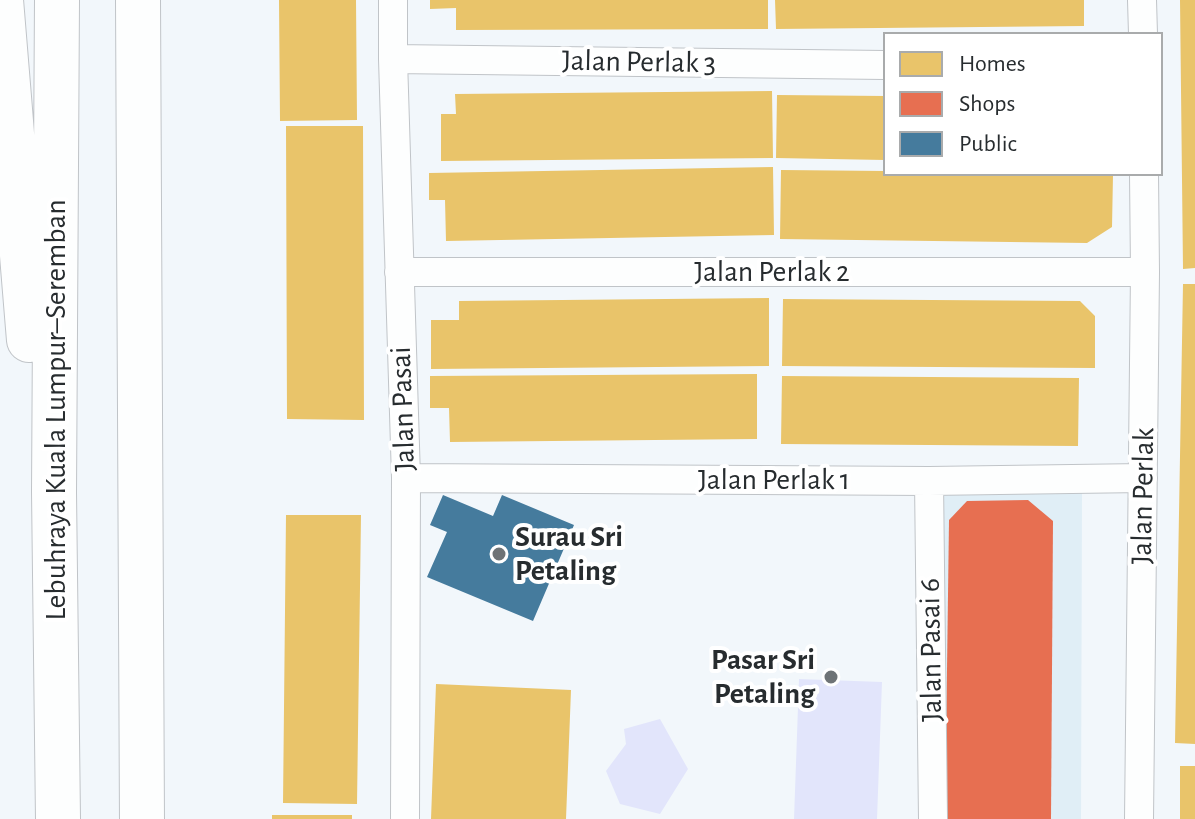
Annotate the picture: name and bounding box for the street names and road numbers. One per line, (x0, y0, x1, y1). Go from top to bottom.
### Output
street label: Jalan Perlak 3 (562, 43, 716, 81)
street label: Lebuhraya Kuala Lumpur–Seremban (38, 199, 74, 621)
street label: Jalan Perlak 2 (694, 254, 850, 290)
street label: Jalan Pasai (383, 346, 423, 472)
street label: Jalan Perlak (1124, 427, 1162, 565)
street label: Jalan Perlak 1 (698, 462, 850, 498)
street label: Jalan Pasai 6 (912, 578, 950, 722)

